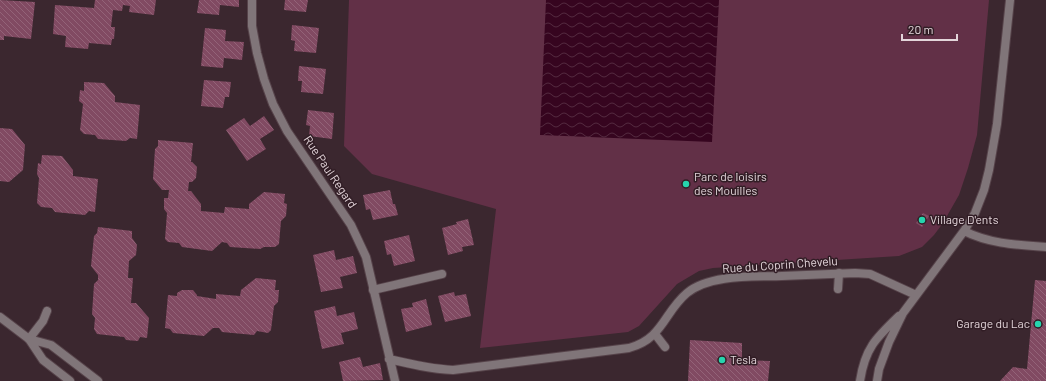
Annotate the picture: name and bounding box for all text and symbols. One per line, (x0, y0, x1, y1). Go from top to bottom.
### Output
scale bar (902, 16, 957, 42)
text: 20 m (908, 22, 934, 36)
street label: Rue Paul Regard (301, 133, 360, 210)
place label: Parc de loisirs des Mouilles (694, 169, 767, 197)
marker: Parc de loisirs des Mouilles (681, 179, 691, 189)
place label: Village D'ents (930, 212, 999, 226)
marker: Village D'ents (917, 215, 927, 225)
street label: Rue du Coprin Chevelu (722, 253, 838, 275)
place label: Garage du Lac (956, 316, 1030, 330)
marker: Garage du Lac (1033, 319, 1043, 329)
place label: Tesla (730, 352, 757, 366)
marker: Tesla (717, 355, 727, 365)

